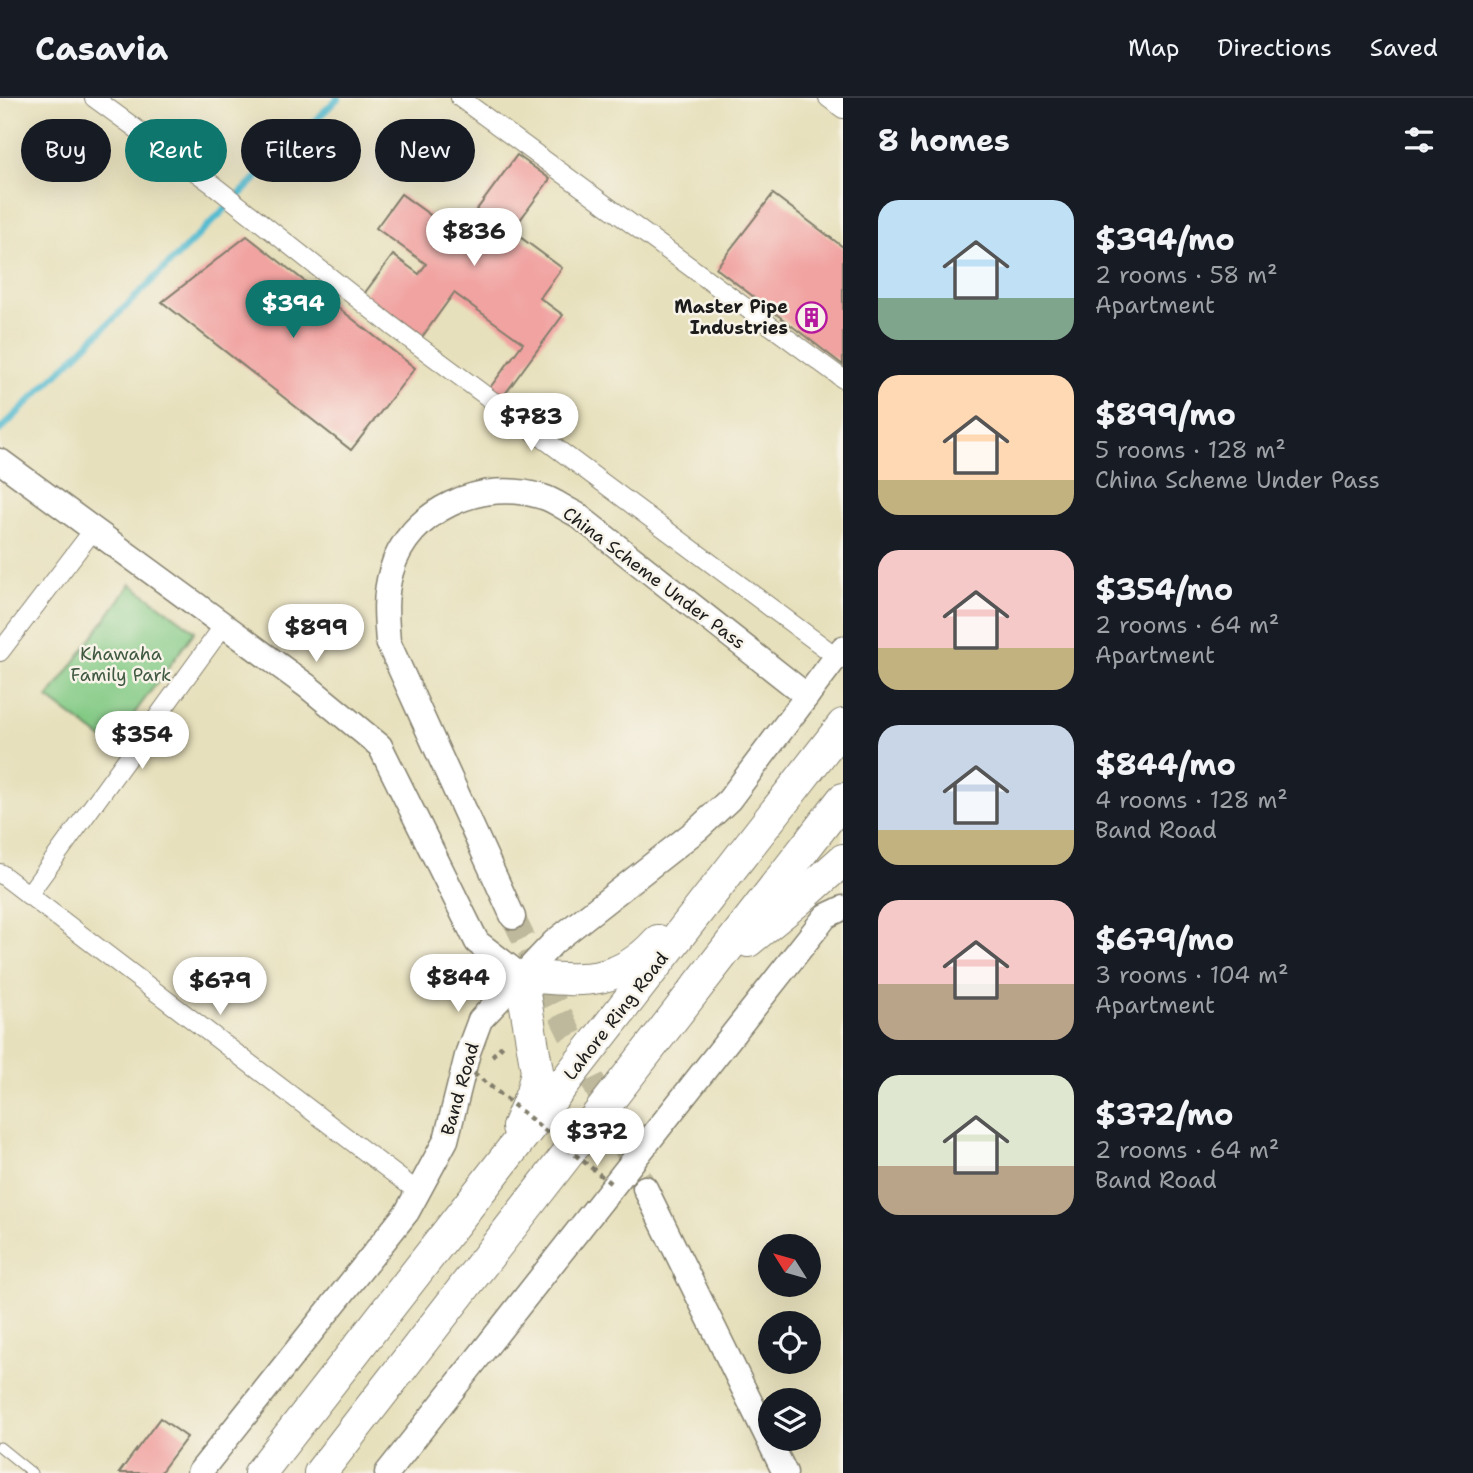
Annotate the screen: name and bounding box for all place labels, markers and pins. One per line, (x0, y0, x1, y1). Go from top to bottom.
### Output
pin: $836 (433, 208, 515, 268)
pin: $394 (252, 280, 334, 340)
place label: Master Pipe Industries (674, 295, 788, 340)
building icon: Master Pipe Industries (794, 300, 828, 334)
pin: $783 (490, 394, 572, 453)
pin: $899 (275, 604, 357, 664)
pin: $354 (101, 712, 183, 771)
pin: $844 (417, 954, 499, 1014)
pin: $679 (179, 958, 261, 1017)
pin: $372 (556, 1108, 638, 1168)

